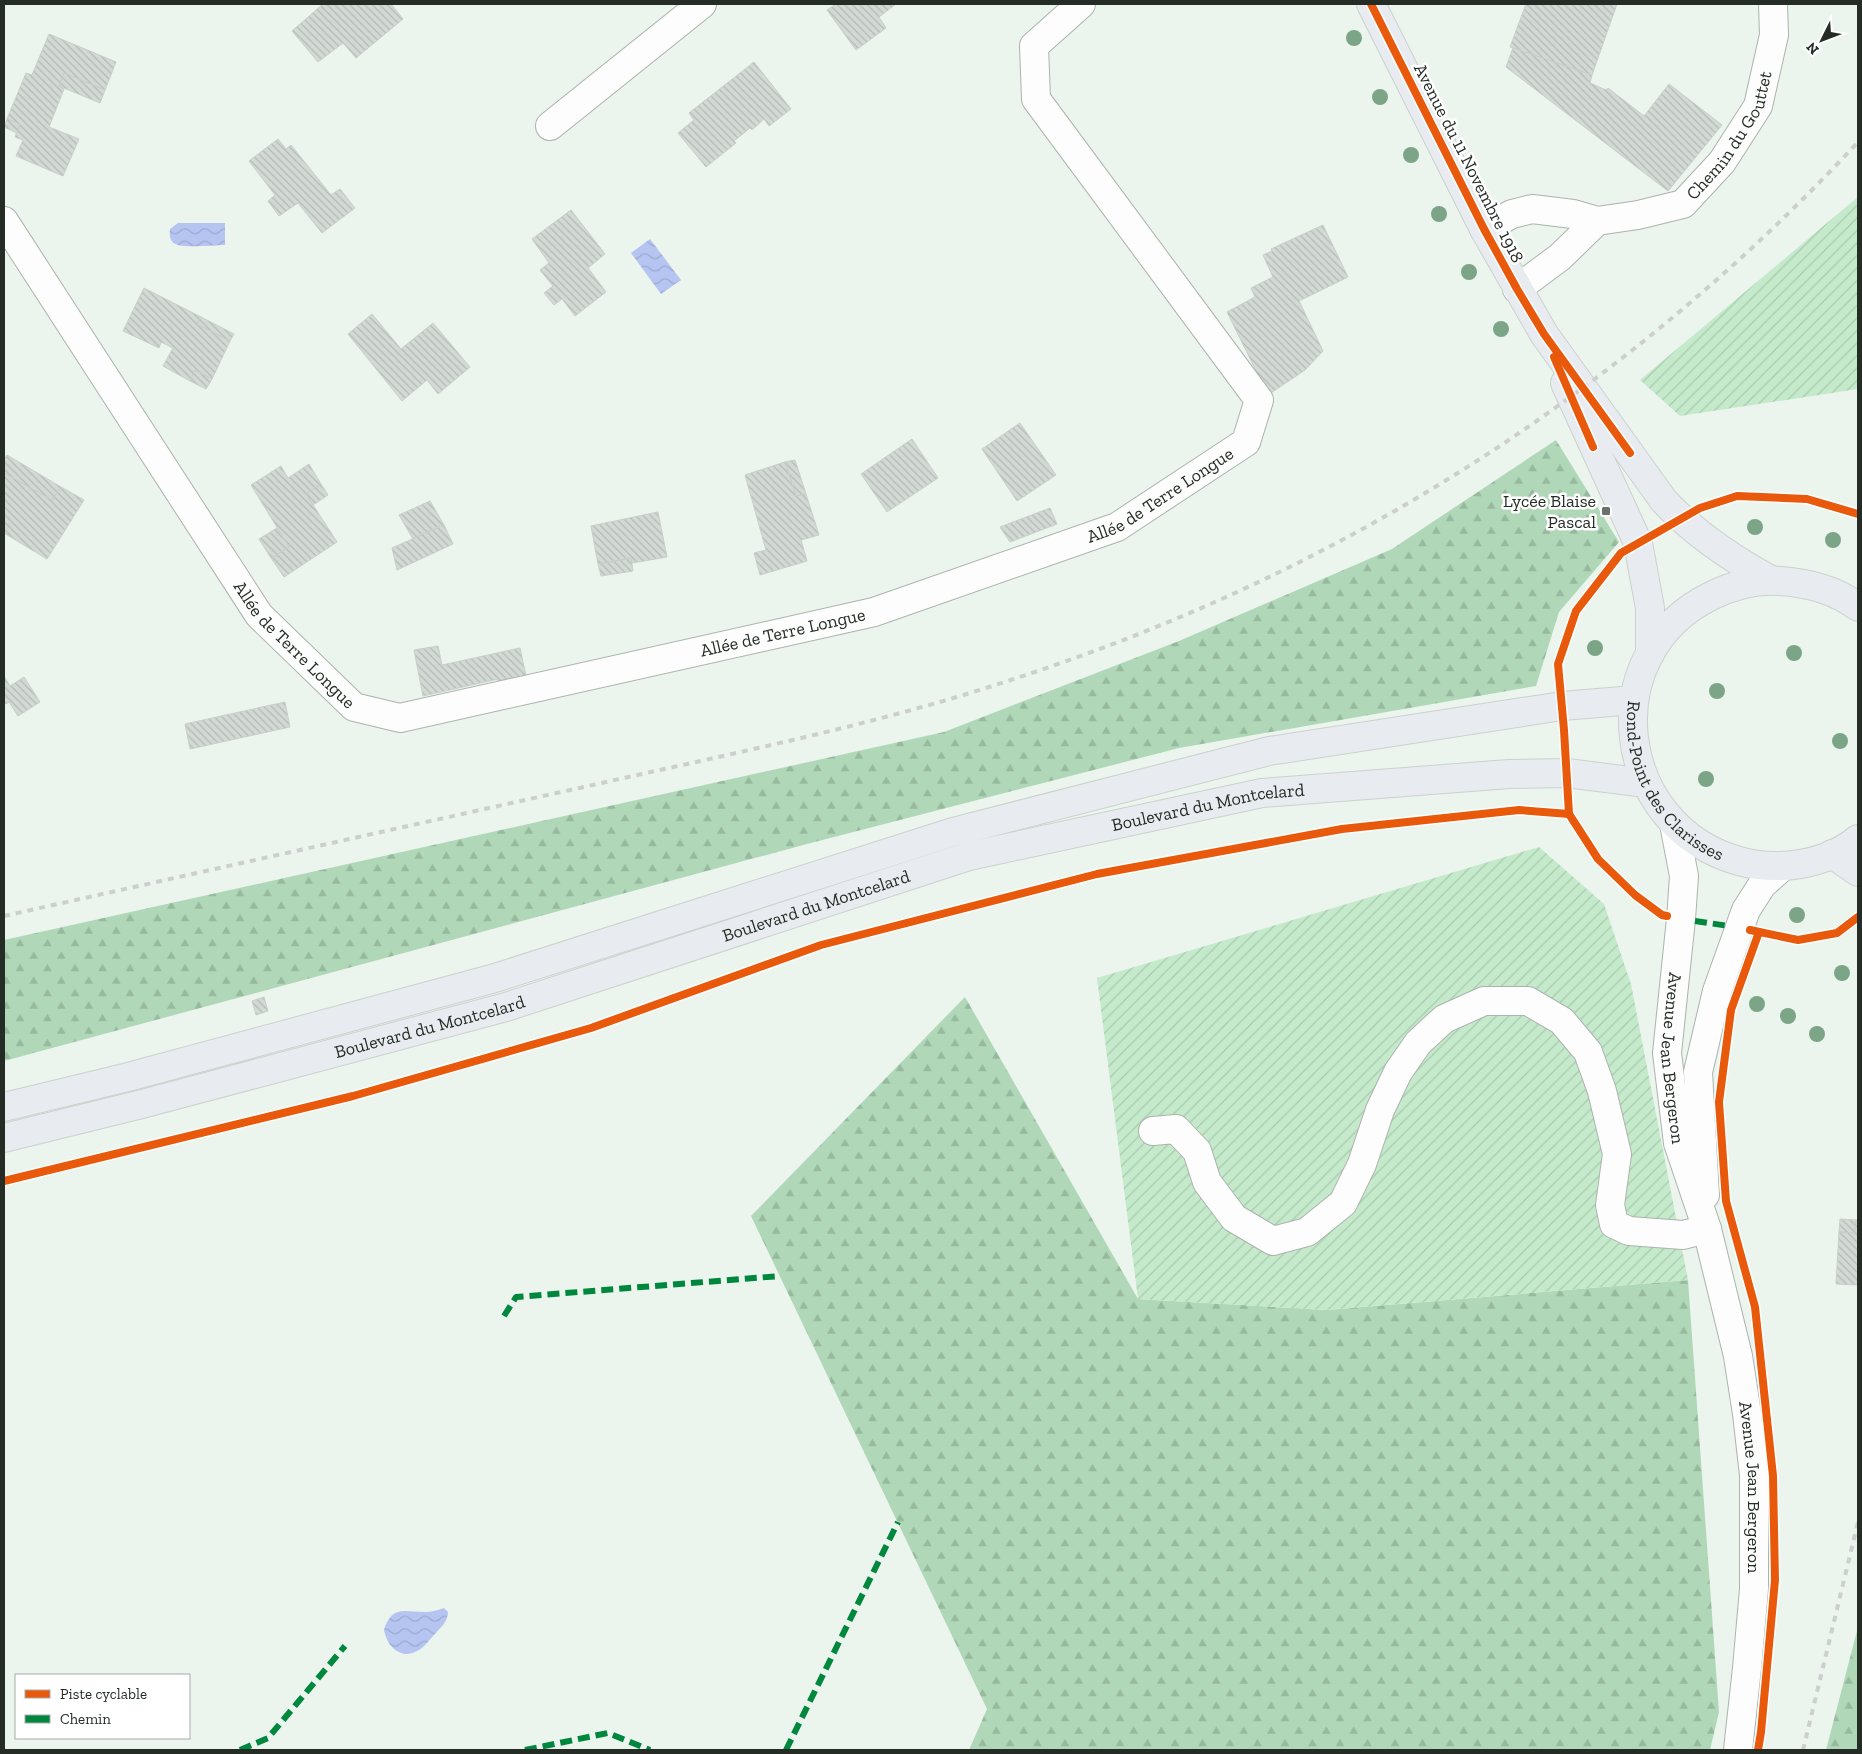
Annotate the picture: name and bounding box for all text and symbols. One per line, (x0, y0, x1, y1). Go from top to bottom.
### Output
north arrow (1797, 15, 1847, 65)
text: N (1803, 38, 1823, 58)
street label: Avenue du 11 Novembre 1918 (1409, 60, 1529, 266)
street label: Chemin du Gouttet (1682, 69, 1777, 204)
street label: Allée de Terre Longue (1084, 442, 1238, 548)
place label: Lycée Blaise Pascal (1503, 490, 1596, 533)
marker: Lycée Blaise Pascal (1600, 505, 1612, 517)
street label: Allée de Terre Longue (229, 577, 360, 713)
street label: Allée de Terre Longue (698, 603, 867, 662)
street label: Rond-Point des Clarisses (1622, 700, 1727, 866)
street label: Boulevard du Montcelard (1110, 779, 1305, 836)
street label: Boulevard du Montcelard (719, 865, 913, 947)
street label: Avenue Jean Bergeron (1656, 971, 1689, 1146)
street label: Boulevard du Montcelard (332, 991, 528, 1063)
street label: Avenue Jean Bergeron (1734, 1400, 1765, 1574)
legend (15, 1674, 190, 1739)
text: Piste cyclable (60, 1685, 147, 1703)
text: Chemin (60, 1710, 111, 1728)

